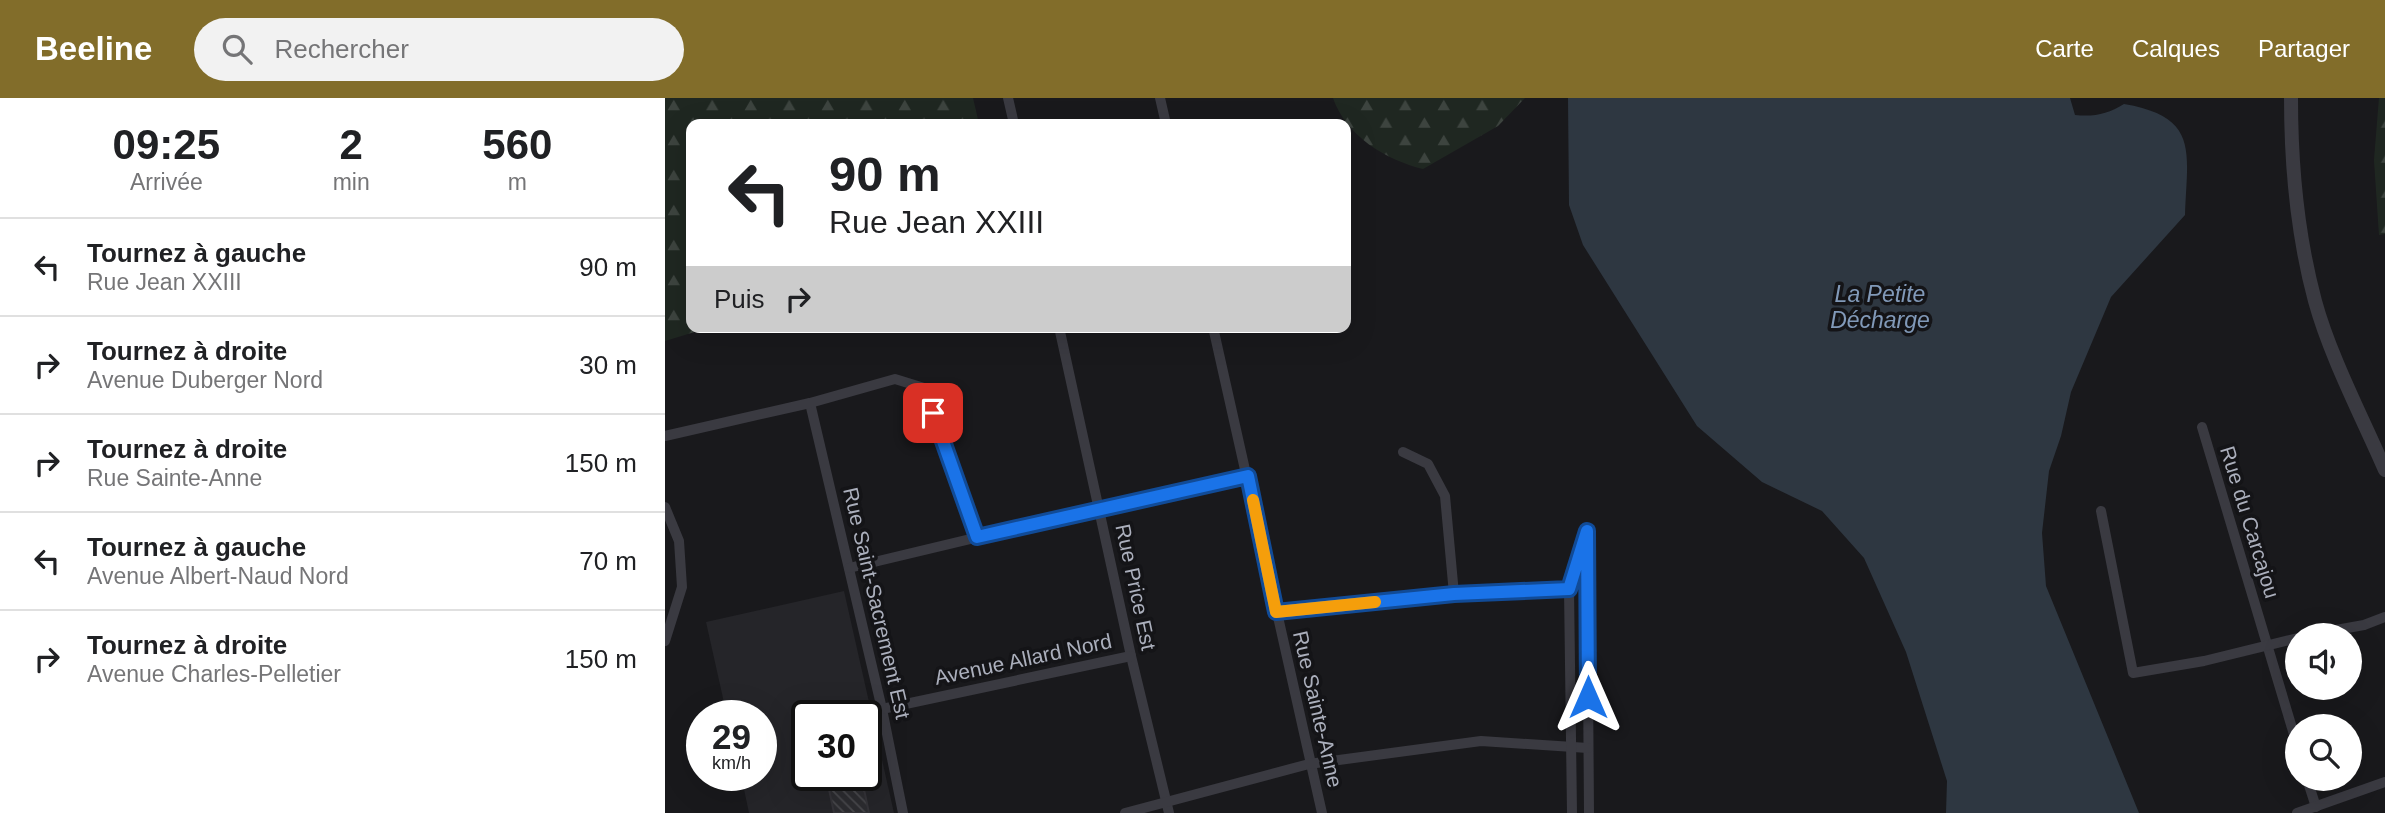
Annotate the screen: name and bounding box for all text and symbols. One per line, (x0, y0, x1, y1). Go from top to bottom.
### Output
search box (194, 18, 684, 81)
text: Beeline (35, 30, 152, 67)
icon: search (218, 30, 256, 68)
text: Rechercher (274, 34, 409, 64)
text: Carte (2035, 35, 2094, 62)
text: Calques (2132, 35, 2220, 62)
text: Partager (2258, 35, 2350, 62)
text: 09:25 (113, 121, 220, 168)
text: 2 (339, 121, 363, 168)
text: 560 (482, 121, 552, 168)
icon: left (714, 147, 805, 238)
text: 90 m (829, 147, 941, 201)
text: Arrivée (130, 169, 203, 195)
text: min (333, 169, 370, 195)
text: m (508, 169, 527, 195)
text: Rue Jean XXIII (829, 204, 1044, 240)
text: Tournez à gauche (87, 238, 306, 268)
icon: left (28, 248, 66, 286)
text: 90 m (579, 252, 637, 282)
text: Rue Jean XXIII (87, 269, 242, 295)
icon: right (779, 280, 817, 318)
water label: La Petite Décharge (1830, 281, 1930, 333)
text: Puis (714, 284, 765, 314)
text: Tournez à droite (87, 336, 287, 366)
icon: right (28, 346, 66, 384)
text: 30 m (579, 350, 637, 380)
text: Avenue Duberger Nord (87, 367, 323, 393)
pin (903, 383, 963, 443)
icon: arrive (914, 394, 952, 432)
text: Tournez à droite (87, 434, 287, 464)
street label: Rue du Carcajou (2216, 443, 2284, 601)
icon: right (28, 444, 66, 482)
text: 150 m (565, 448, 637, 478)
text: Rue Sainte-Anne (87, 465, 262, 491)
street label: Rue Saint-Sacrement Est (839, 485, 915, 721)
street label: Rue Price Est (1111, 522, 1161, 652)
text: Tournez à gauche (87, 532, 306, 562)
icon: left (28, 542, 66, 580)
text: 70 m (579, 546, 637, 576)
text: Avenue Albert-Naud Nord (87, 563, 349, 589)
map controls (2285, 623, 2362, 791)
button: sound (2285, 623, 2362, 700)
street label: Rue Sainte-Anne (1289, 628, 1347, 790)
street label: Avenue Allard Nord (932, 629, 1114, 689)
text: Tournez à droite (87, 630, 287, 660)
icon: right (28, 640, 66, 678)
text: 150 m (565, 644, 637, 674)
position arrow (1551, 660, 1625, 734)
text: Avenue Charles-Pelletier (87, 661, 341, 687)
speed limit sign: 30 (791, 700, 882, 791)
button: search (2285, 714, 2362, 791)
text: 29 (712, 717, 751, 756)
text: km/h (712, 753, 751, 773)

